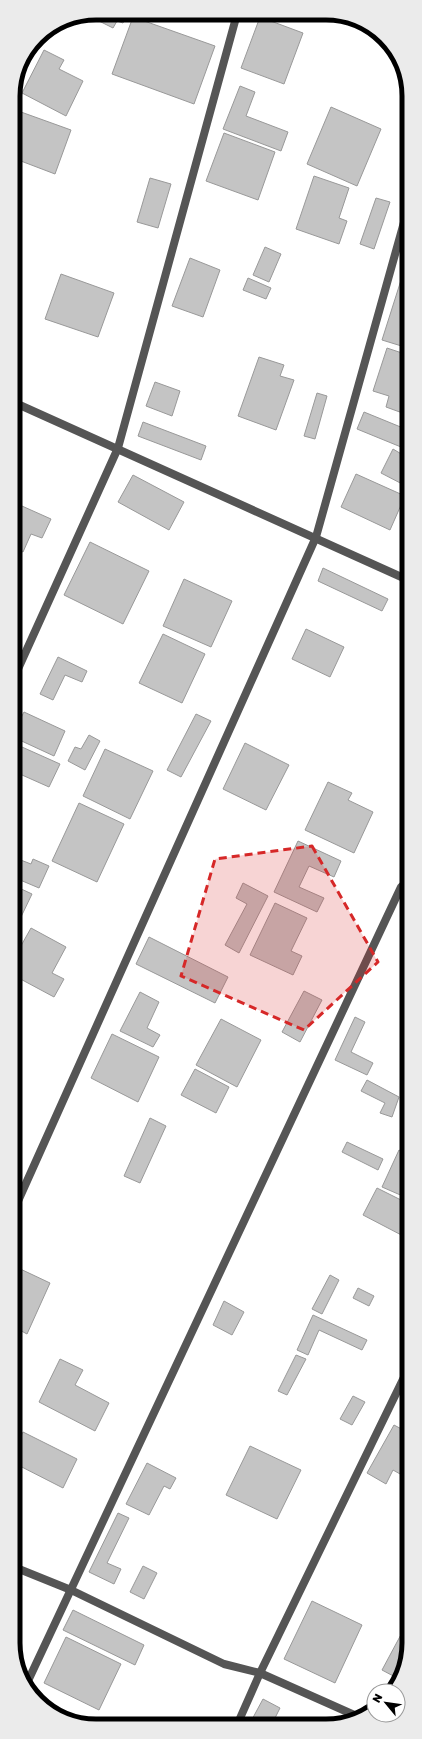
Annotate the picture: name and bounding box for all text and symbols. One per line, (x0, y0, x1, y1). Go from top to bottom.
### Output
north arrow (366, 1683, 406, 1723)
text: N (369, 1691, 385, 1705)

